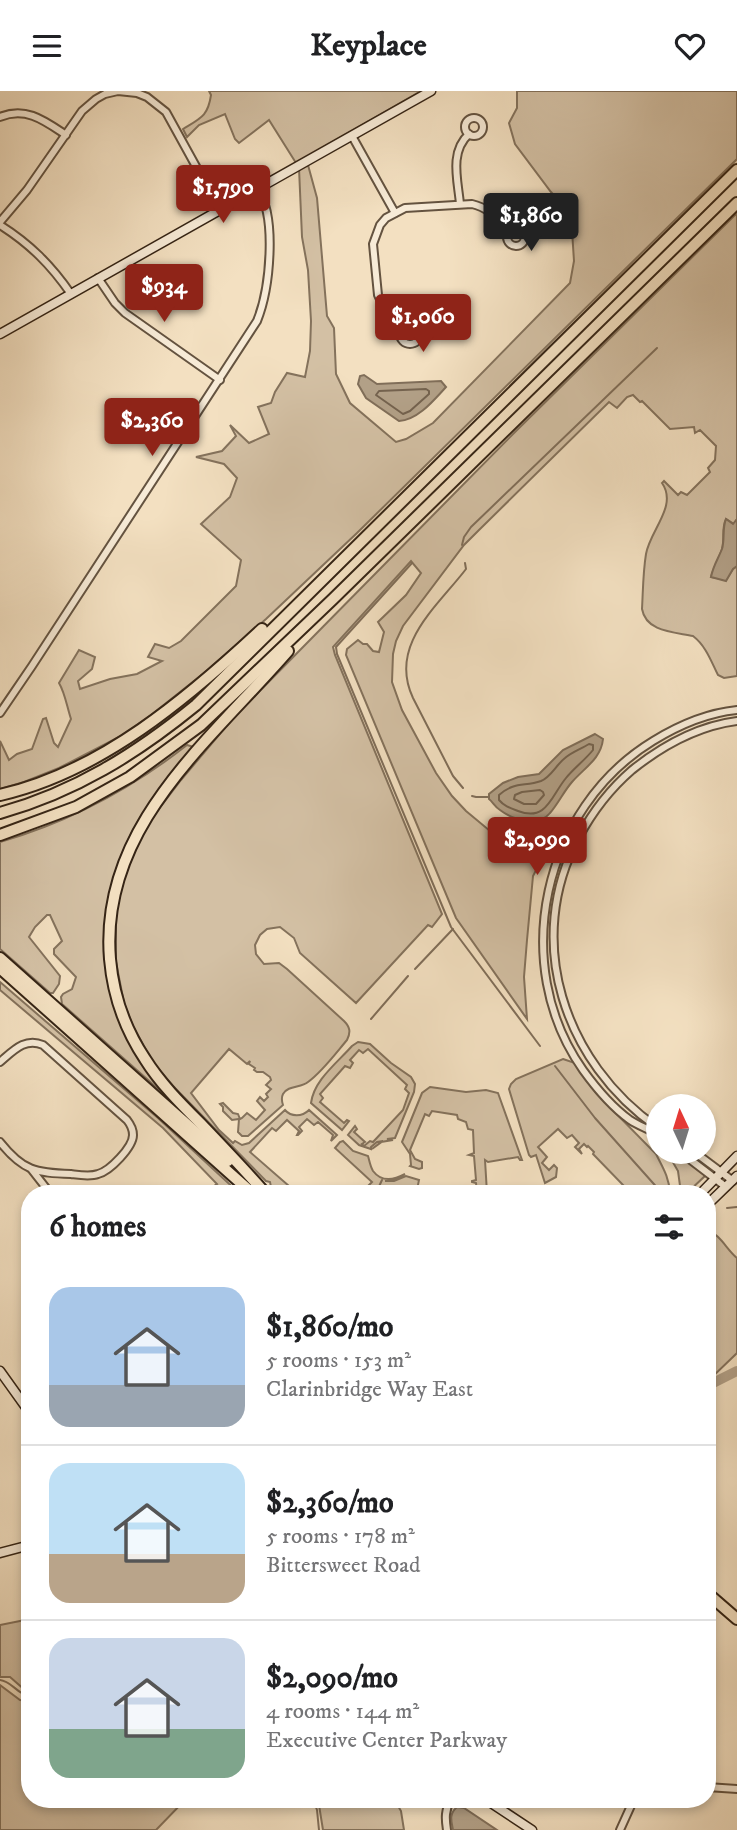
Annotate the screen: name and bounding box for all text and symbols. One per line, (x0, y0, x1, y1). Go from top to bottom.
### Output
text: Keyplace (310, 26, 427, 66)
icon: menu (28, 27, 66, 65)
icon: heart (671, 27, 709, 65)
pin: $1,790 (166, 165, 280, 225)
text: $1,790 (192, 173, 254, 202)
pin: $1,860 (474, 193, 588, 253)
text: $1,860 (499, 201, 563, 230)
pin: $934 (123, 265, 205, 324)
text: $934 (141, 272, 187, 301)
pin: $1,060 (366, 295, 480, 354)
text: $1,060 (391, 302, 455, 331)
pin: $2,360 (95, 399, 209, 458)
text: $2,360 (120, 406, 184, 435)
pin: $2,090 (480, 817, 594, 877)
text: $2,090 (504, 825, 570, 854)
north arrow (646, 1094, 716, 1164)
map controls (646, 1094, 716, 1164)
icon: filters (650, 1208, 688, 1246)
text: 6 homes (49, 1209, 146, 1246)
text: $1,860/mo (266, 1309, 393, 1346)
icon: home (105, 1315, 189, 1399)
text: 5 rooms · 153 m² (266, 1346, 411, 1375)
text: Clarinbridge Way East (266, 1375, 473, 1404)
text: $2,360/mo (266, 1485, 394, 1522)
icon: home (105, 1491, 189, 1575)
text: 5 rooms · 178 m² (266, 1522, 415, 1551)
text: Bittersweet Road (266, 1551, 420, 1580)
text: $2,090/mo (266, 1660, 398, 1697)
icon: home (105, 1666, 189, 1750)
text: 4 rooms · 144 m² (266, 1697, 419, 1726)
text: Executive Center Parkway (266, 1726, 507, 1755)

